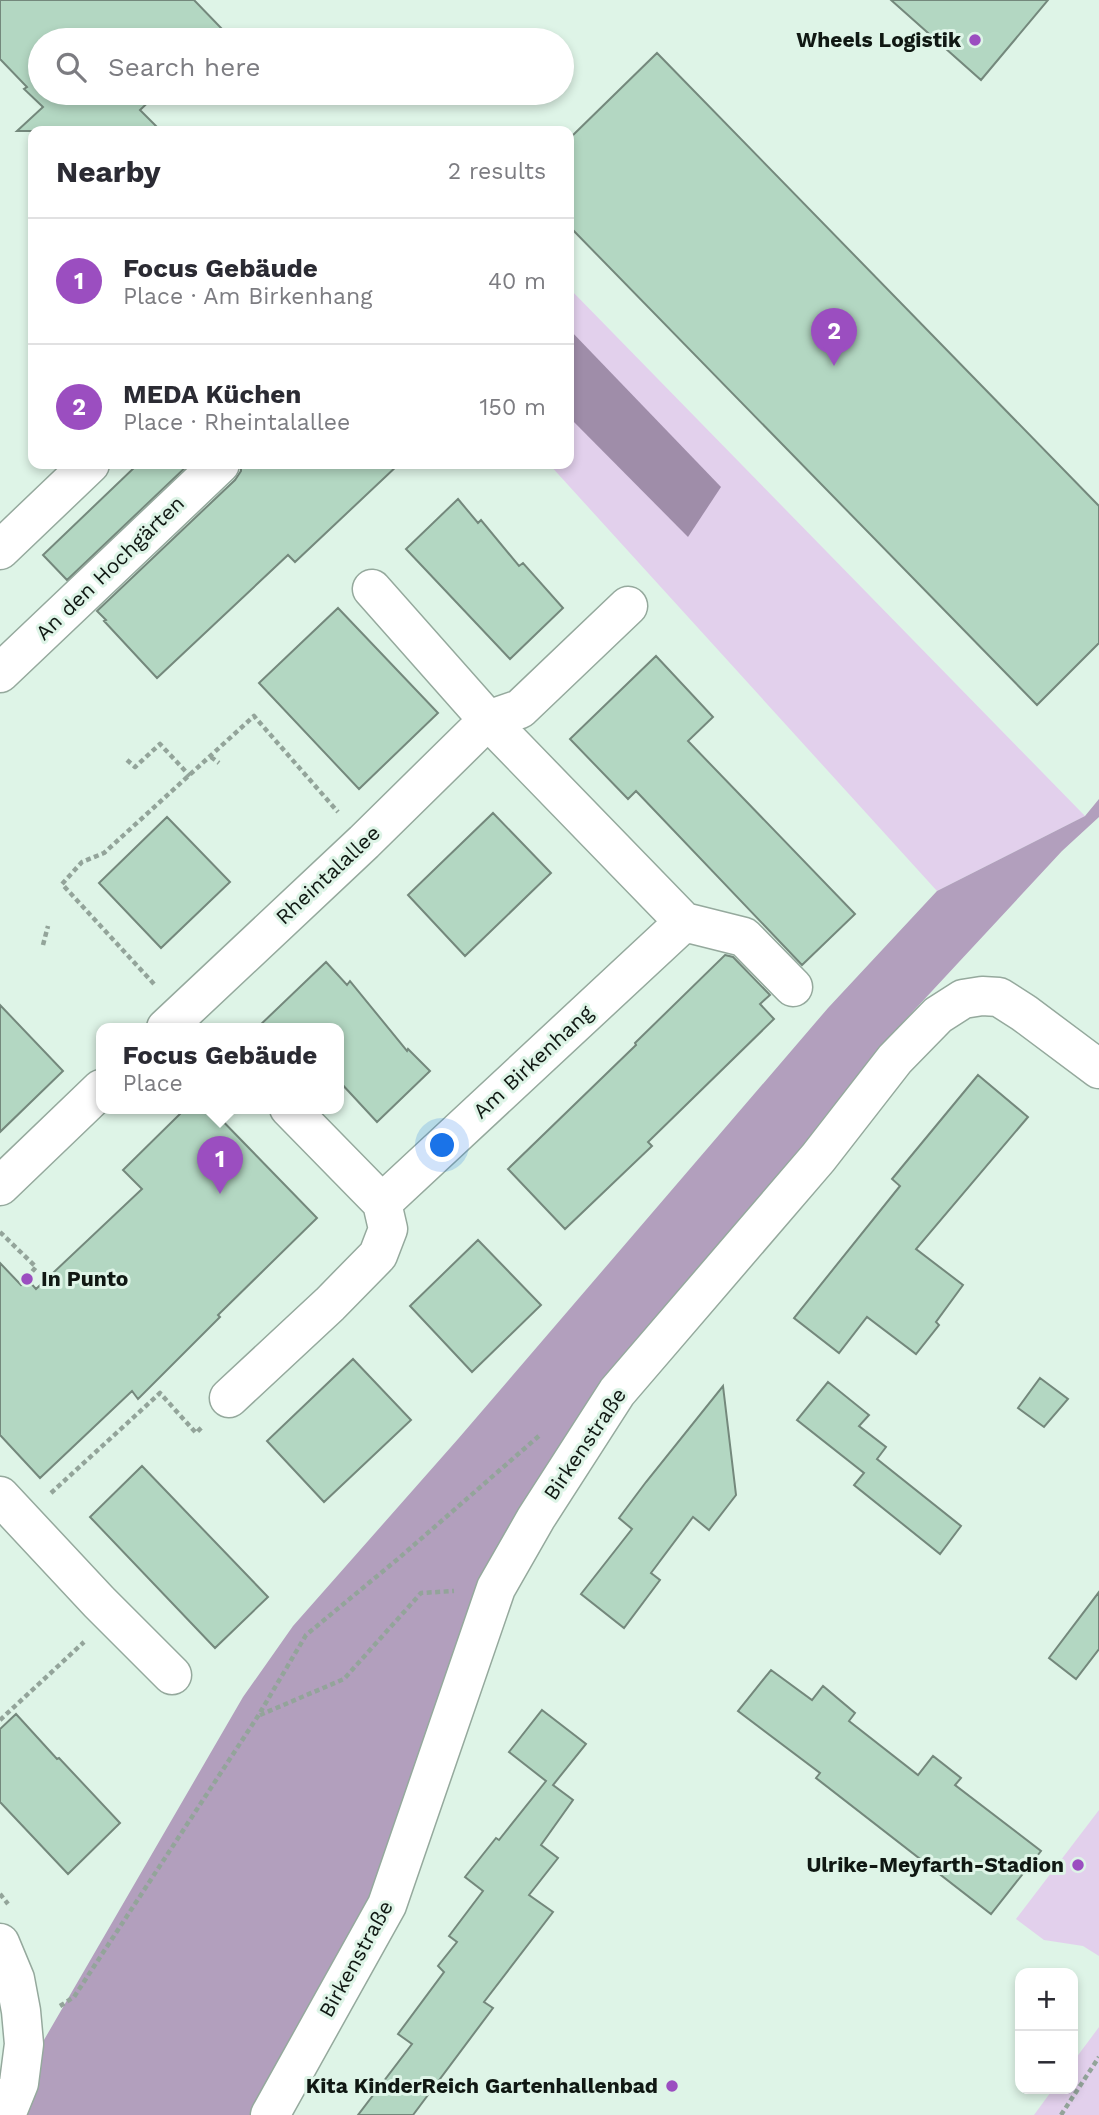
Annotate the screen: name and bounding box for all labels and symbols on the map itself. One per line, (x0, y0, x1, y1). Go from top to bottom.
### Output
place label: Wheels Logistik (796, 27, 962, 52)
marker: Wheels Logistik (967, 32, 983, 48)
pin: 2 (811, 308, 857, 366)
street label: An den Hochgärten (30, 490, 189, 645)
street label: Rheintalallee (270, 820, 385, 929)
street label: Am Birkenhang (468, 999, 598, 1123)
your location (425, 1128, 459, 1162)
pin: 1 (197, 1136, 243, 1194)
place label: In Punto (41, 1266, 128, 1291)
marker: In Punto (19, 1271, 35, 1287)
street label: Birkenstraße (538, 1383, 631, 1504)
place label: Ulrike-Meyfarth-Stadion (806, 1852, 1064, 1877)
marker: Ulrike-Meyfarth-Stadion (1070, 1857, 1086, 1873)
street label: Birkenstraße (313, 1896, 398, 2022)
place label: Kita KinderReich Gartenhallenbad (306, 2073, 658, 2098)
marker: Kita KinderReich Gartenhallenbad (664, 2078, 680, 2094)

